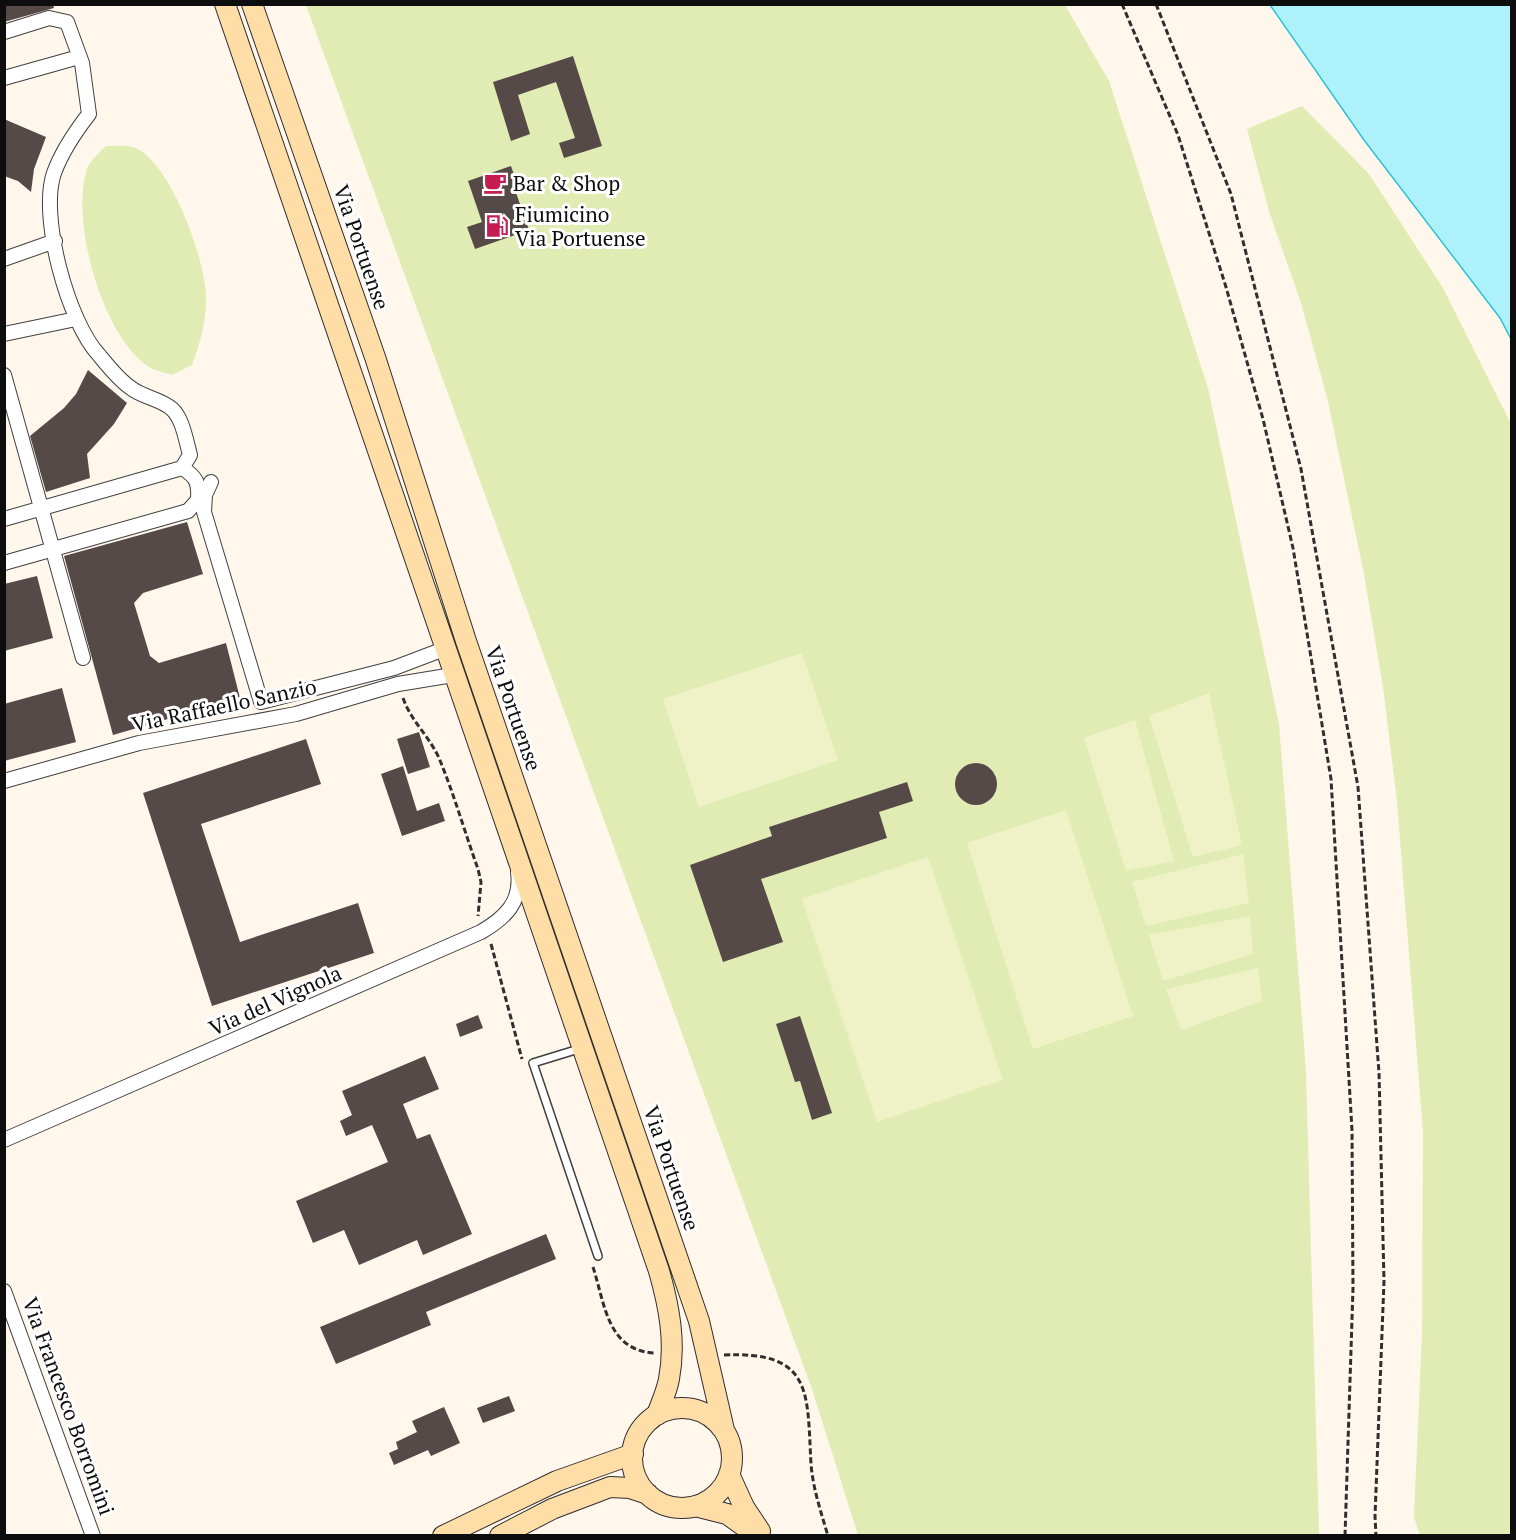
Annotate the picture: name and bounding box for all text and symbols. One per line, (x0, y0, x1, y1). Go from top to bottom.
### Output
place label: Bar & Shop (513, 169, 620, 197)
cafe icon: Bar & Shop (482, 170, 508, 196)
street label: Via Portuense (328, 181, 396, 313)
place label: Fiumicino Via Portuense (515, 200, 646, 252)
fuel station icon: Fiumicino Via Portuense (484, 213, 510, 239)
street label: Via Portuense (480, 642, 548, 774)
street label: Via Raffaello Sanzio (129, 672, 319, 738)
street label: Via del Vignola (204, 958, 346, 1042)
street label: Via Portuense (638, 1102, 706, 1234)
street label: Via Francesco Borromini (17, 1293, 121, 1519)

